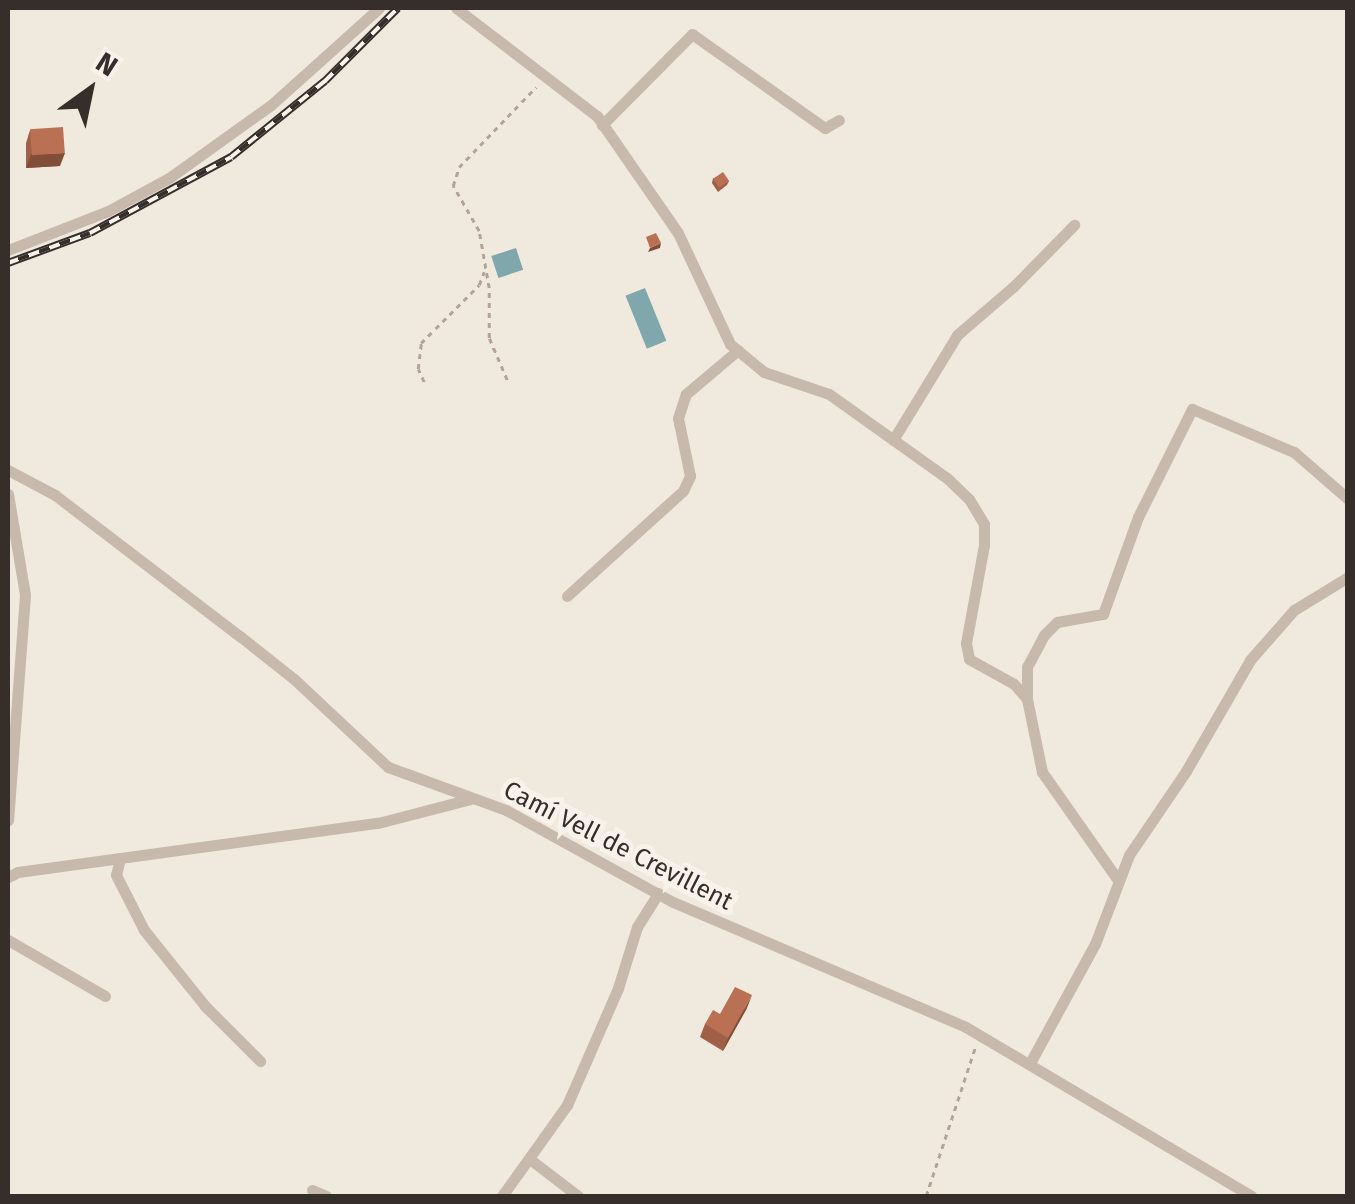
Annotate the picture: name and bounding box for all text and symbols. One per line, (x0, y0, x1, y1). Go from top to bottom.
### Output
north arrow (40, 40, 140, 140)
text: N (90, 46, 123, 83)
street label: Camí Vell de Crevillent (498, 775, 738, 917)

